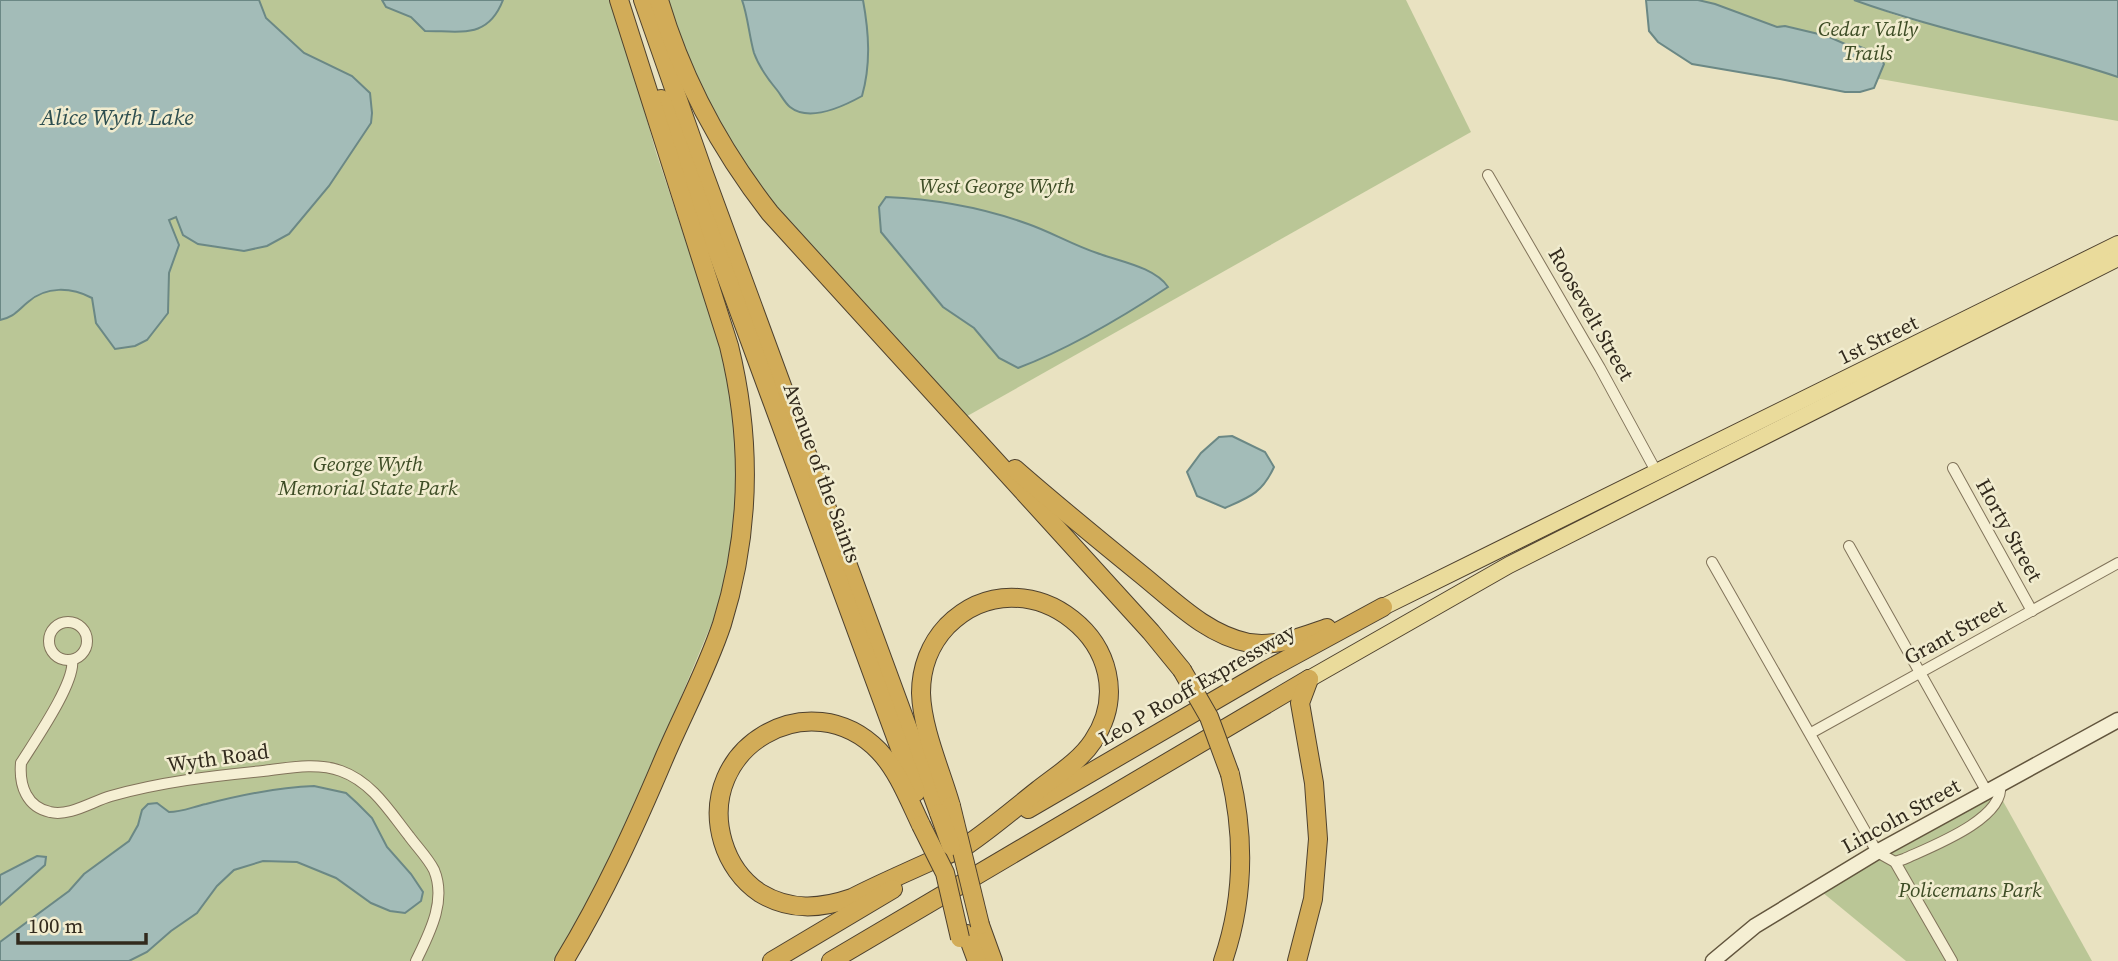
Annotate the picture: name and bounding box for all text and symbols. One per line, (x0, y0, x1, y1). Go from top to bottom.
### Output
park label: Cedar Vally Trails (1818, 14, 1919, 67)
water label: Alice Wyth Lake (38, 101, 194, 133)
park label: West George Wyth (919, 171, 1075, 200)
street label: Roosevelt Street (1542, 242, 1641, 386)
street label: 1st Street (1833, 308, 1923, 371)
street label: Avenue of the Saints (777, 379, 868, 567)
park label: George Wyth Memorial State Park (277, 449, 458, 502)
street label: Horty Street (1969, 473, 2050, 587)
street label: Grant Street (1899, 592, 2011, 671)
street label: Leo P Rooff Expressway (1093, 616, 1300, 753)
street label: Wyth Road (165, 736, 271, 779)
street label: Lincoln Street (1836, 771, 1965, 860)
park label: Policemans Park (1897, 875, 2042, 904)
scale bar (18, 902, 145, 946)
text: 100 m (28, 911, 83, 940)

